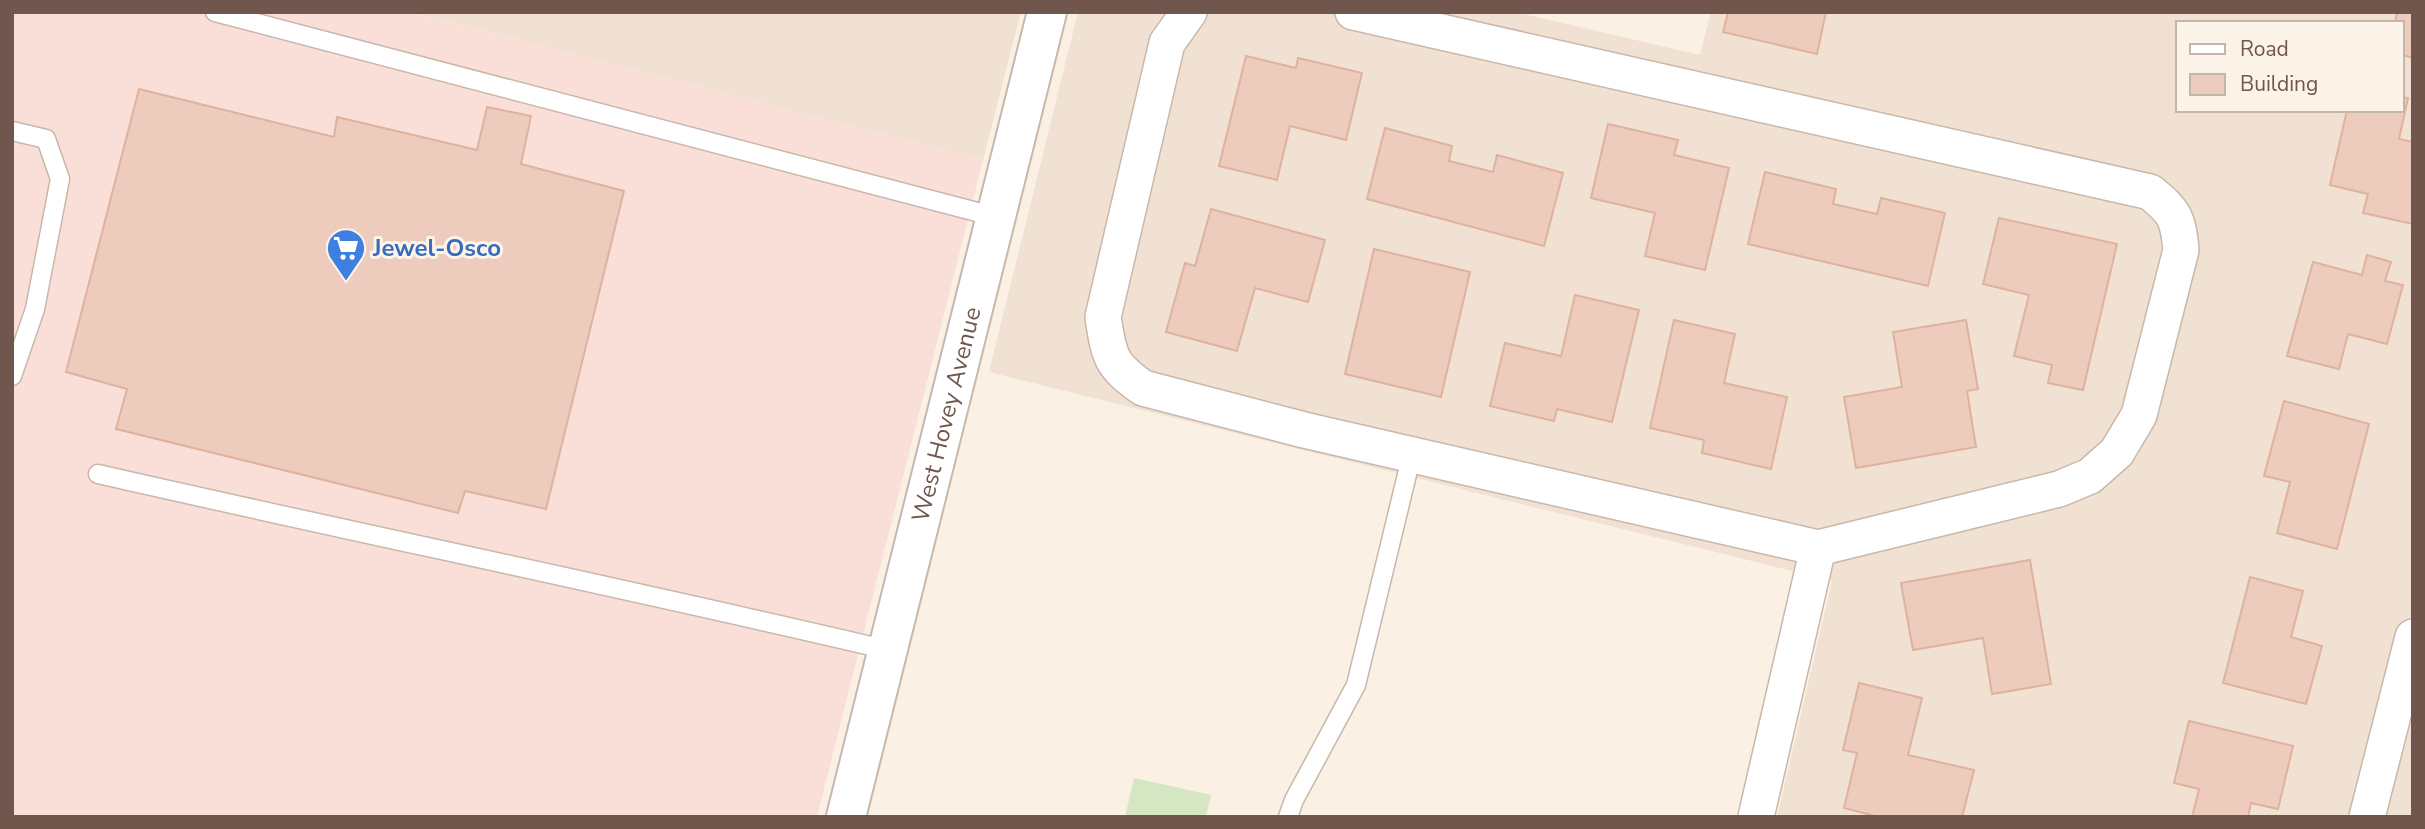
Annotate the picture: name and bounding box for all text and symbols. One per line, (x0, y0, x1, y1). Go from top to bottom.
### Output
legend (2176, 21, 2404, 112)
text: Road (2240, 35, 2289, 63)
text: Building (2240, 70, 2318, 98)
supermarket icon: Jewel-Osco (325, 227, 367, 282)
place label: Jewel-Osco (372, 232, 501, 264)
street label: West Hovey Avenue (904, 304, 989, 525)

